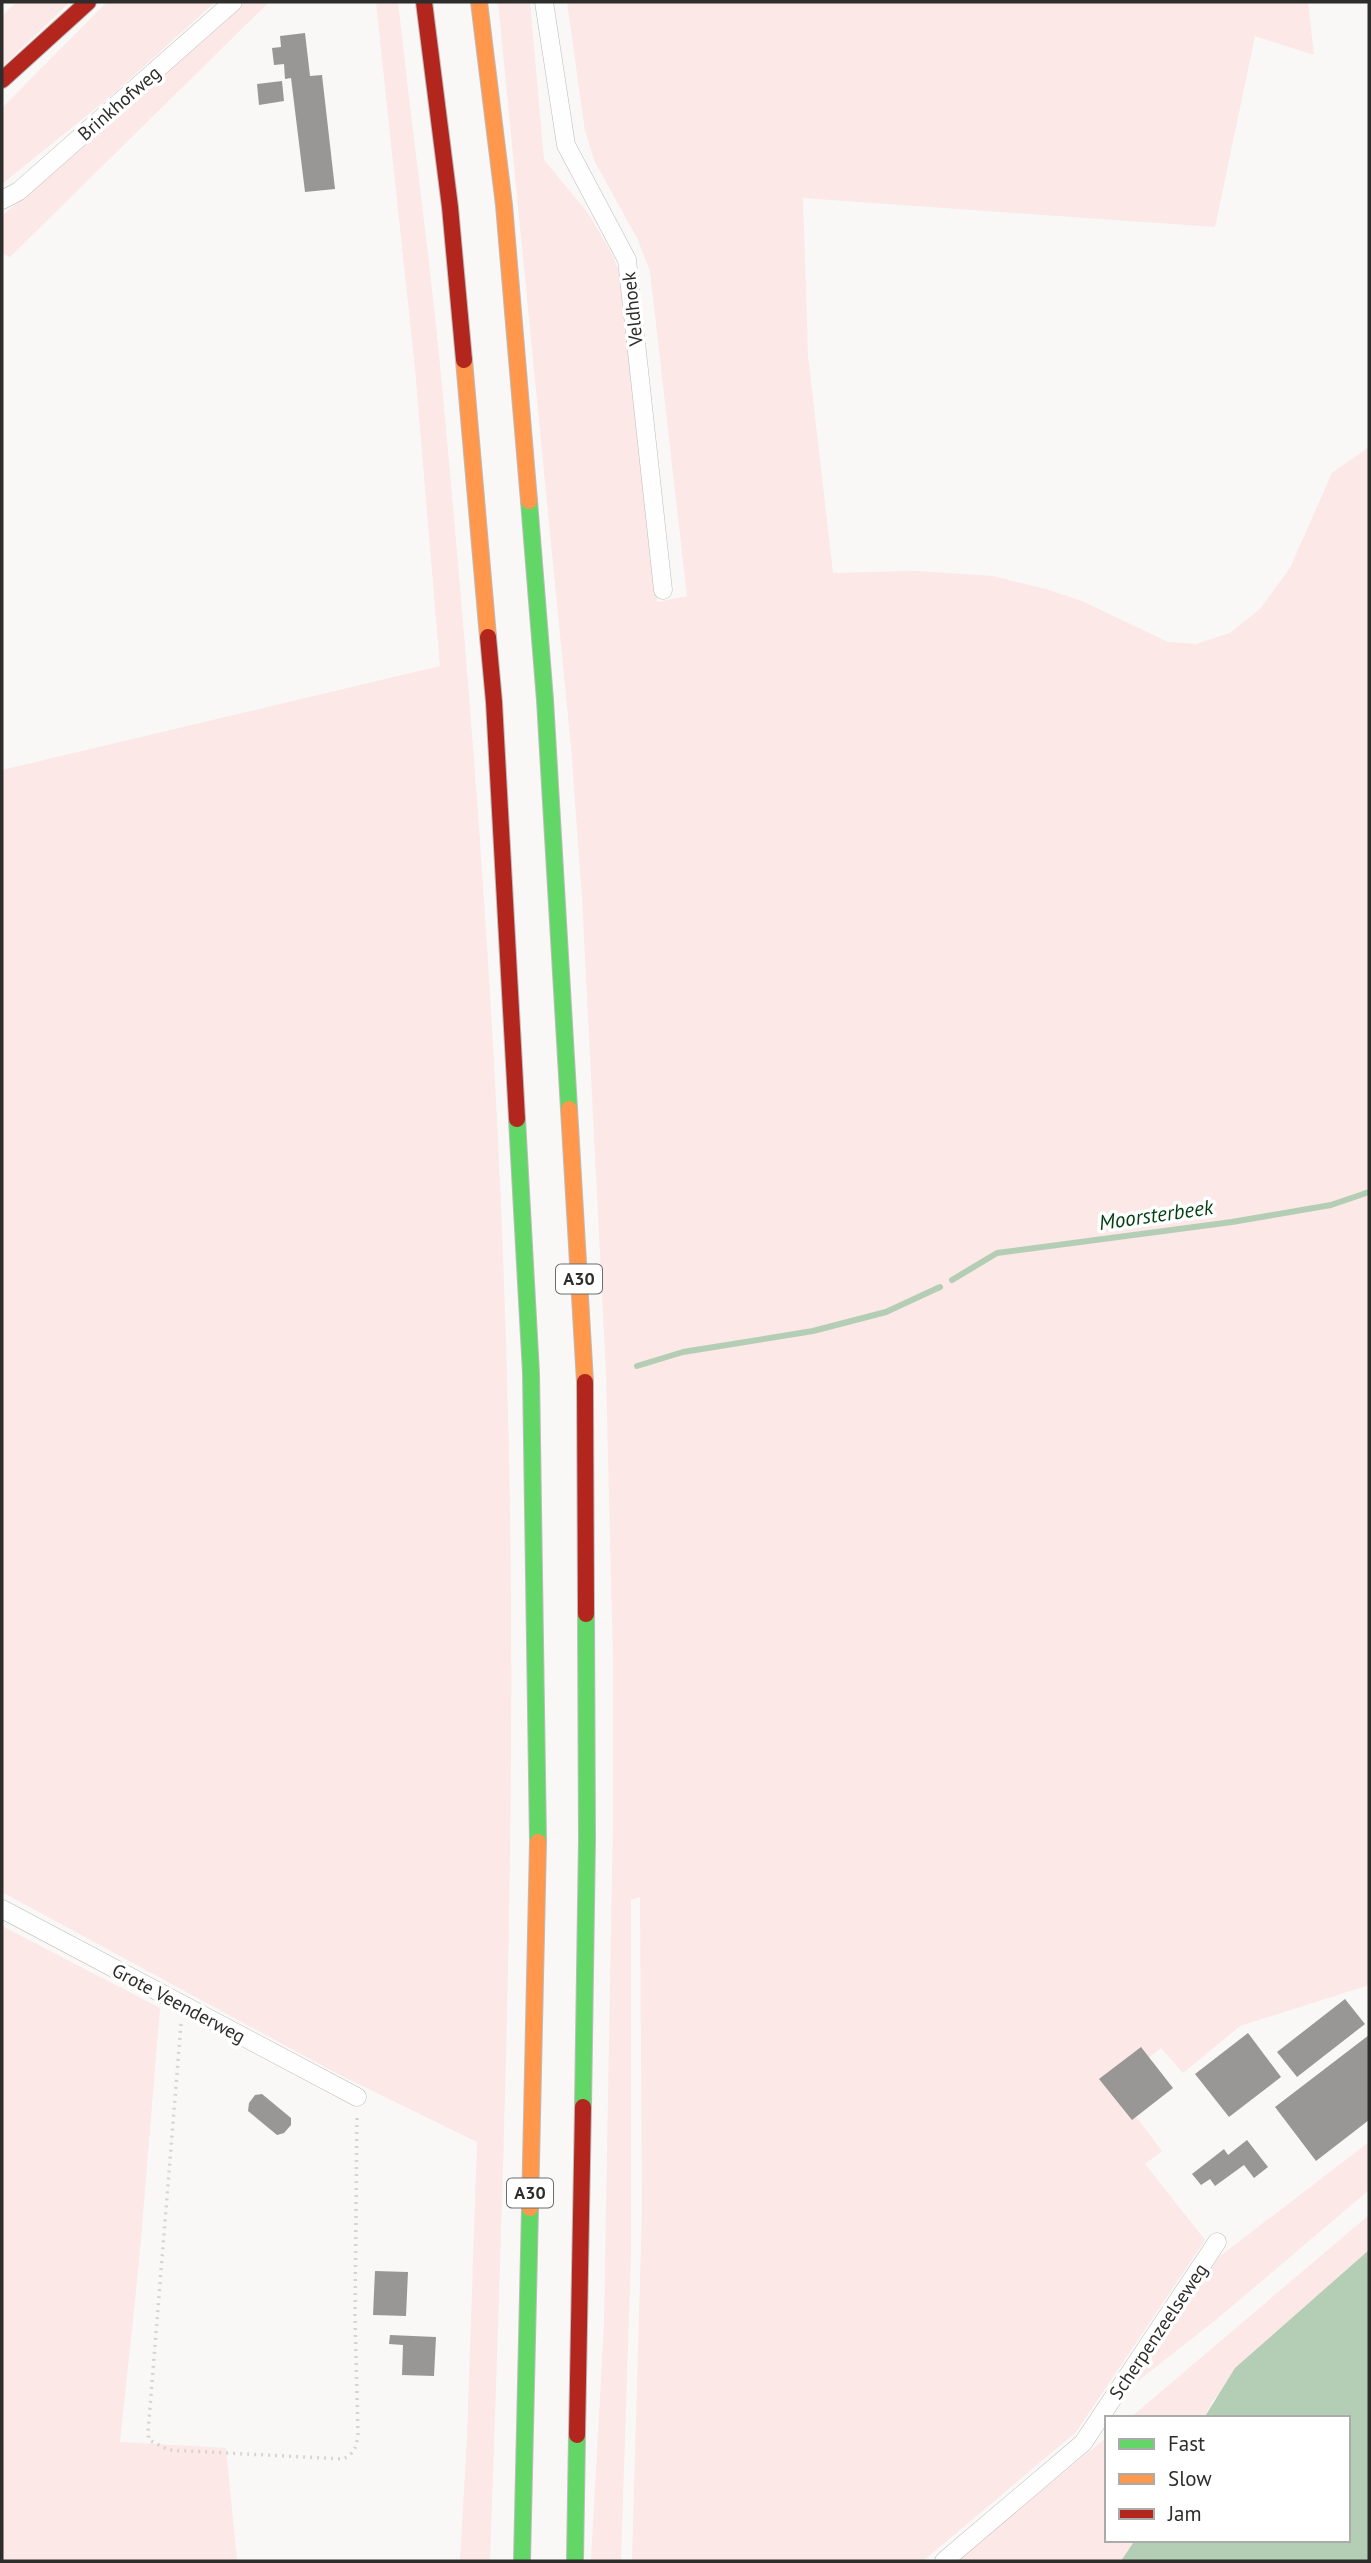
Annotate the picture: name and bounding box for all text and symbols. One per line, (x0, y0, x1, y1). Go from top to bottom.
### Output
street label: Brinkhofweg (73, 60, 165, 146)
street label: Veldhoek (616, 271, 648, 348)
water label: Moorsterbeek (1097, 1193, 1216, 1236)
road number: A30 (556, 1264, 602, 1294)
street label: Grote Veenderweg (108, 1958, 250, 2048)
road number: A30 (507, 2178, 553, 2208)
street label: Scherpenzeelseweg (1104, 2258, 1212, 2404)
legend (1105, 2416, 1350, 2542)
text: Fast (1168, 2430, 1205, 2457)
text: Slow (1168, 2465, 1212, 2492)
text: Jam (1167, 2500, 1202, 2527)

